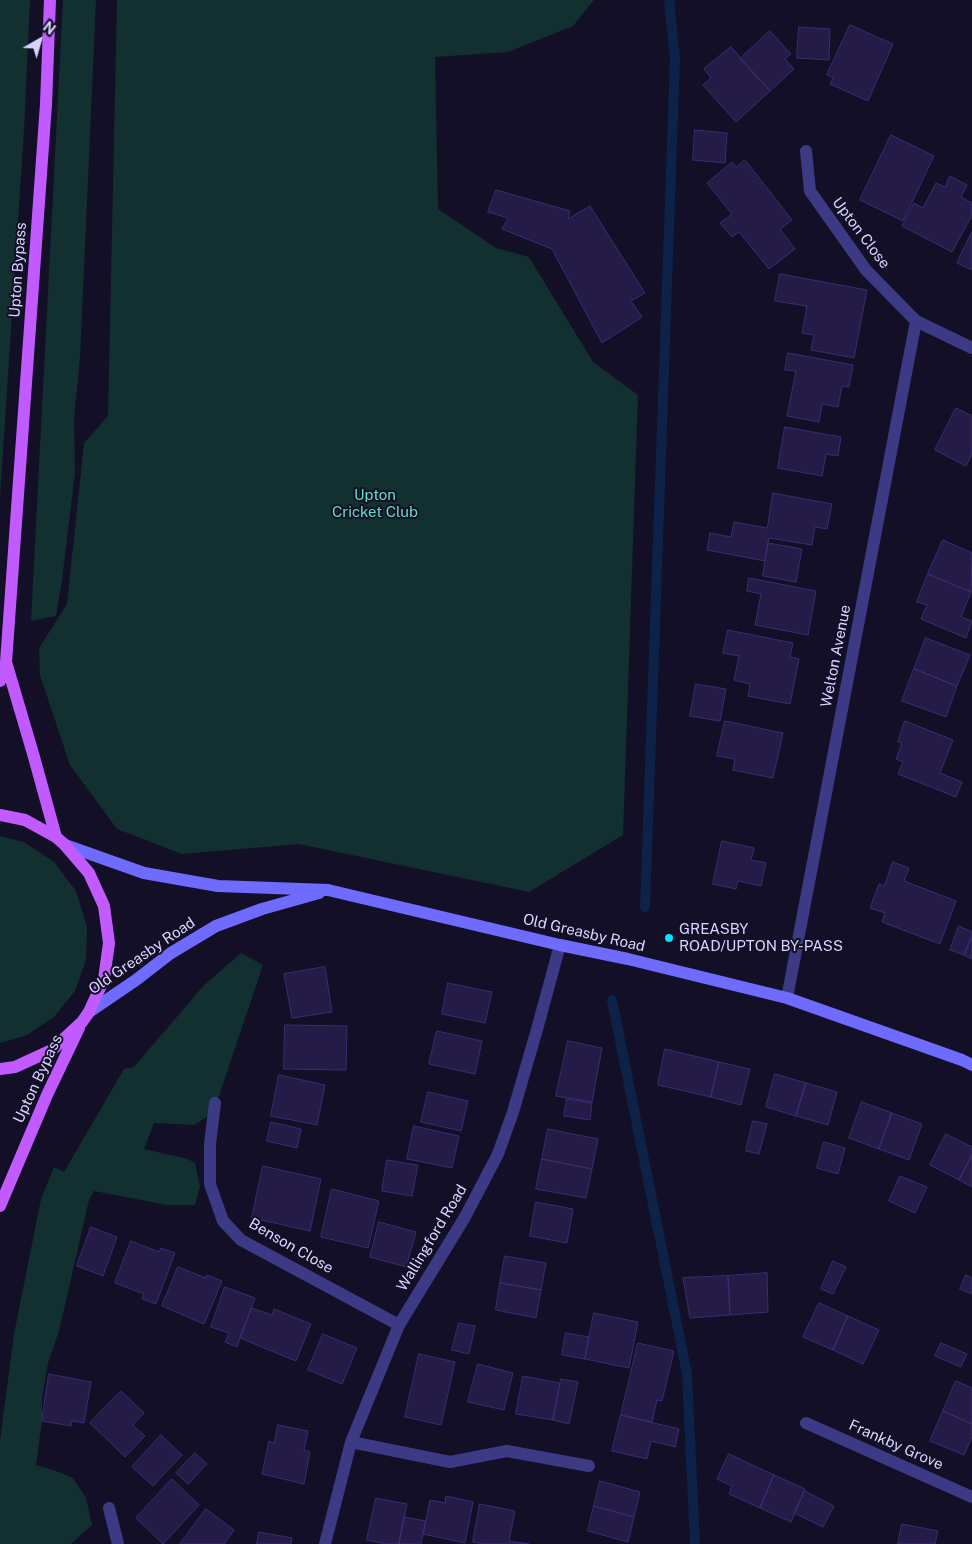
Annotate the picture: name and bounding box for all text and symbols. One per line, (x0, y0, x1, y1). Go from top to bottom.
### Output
north arrow (15, 15, 65, 65)
text: N (40, 18, 58, 38)
street label: Upton Close (828, 194, 894, 272)
street label: Upton Bypass (6, 222, 30, 318)
park label: Upton Cricket Club (332, 486, 418, 521)
street label: Welton Avenue (817, 603, 855, 709)
street label: Old Greasby Road (521, 910, 647, 956)
street label: Old Greasby Road (85, 914, 199, 998)
place label: GREASBY ROAD/UPTON BY-PASS (679, 920, 843, 955)
marker: GREASBY ROAD/UPTON BY-PASS (663, 932, 675, 944)
street label: Upton Bypass (10, 1032, 66, 1126)
street label: Wallingford Road (393, 1182, 471, 1294)
street label: Benson Close (246, 1215, 336, 1277)
street label: Frankby Grove (846, 1416, 946, 1474)

